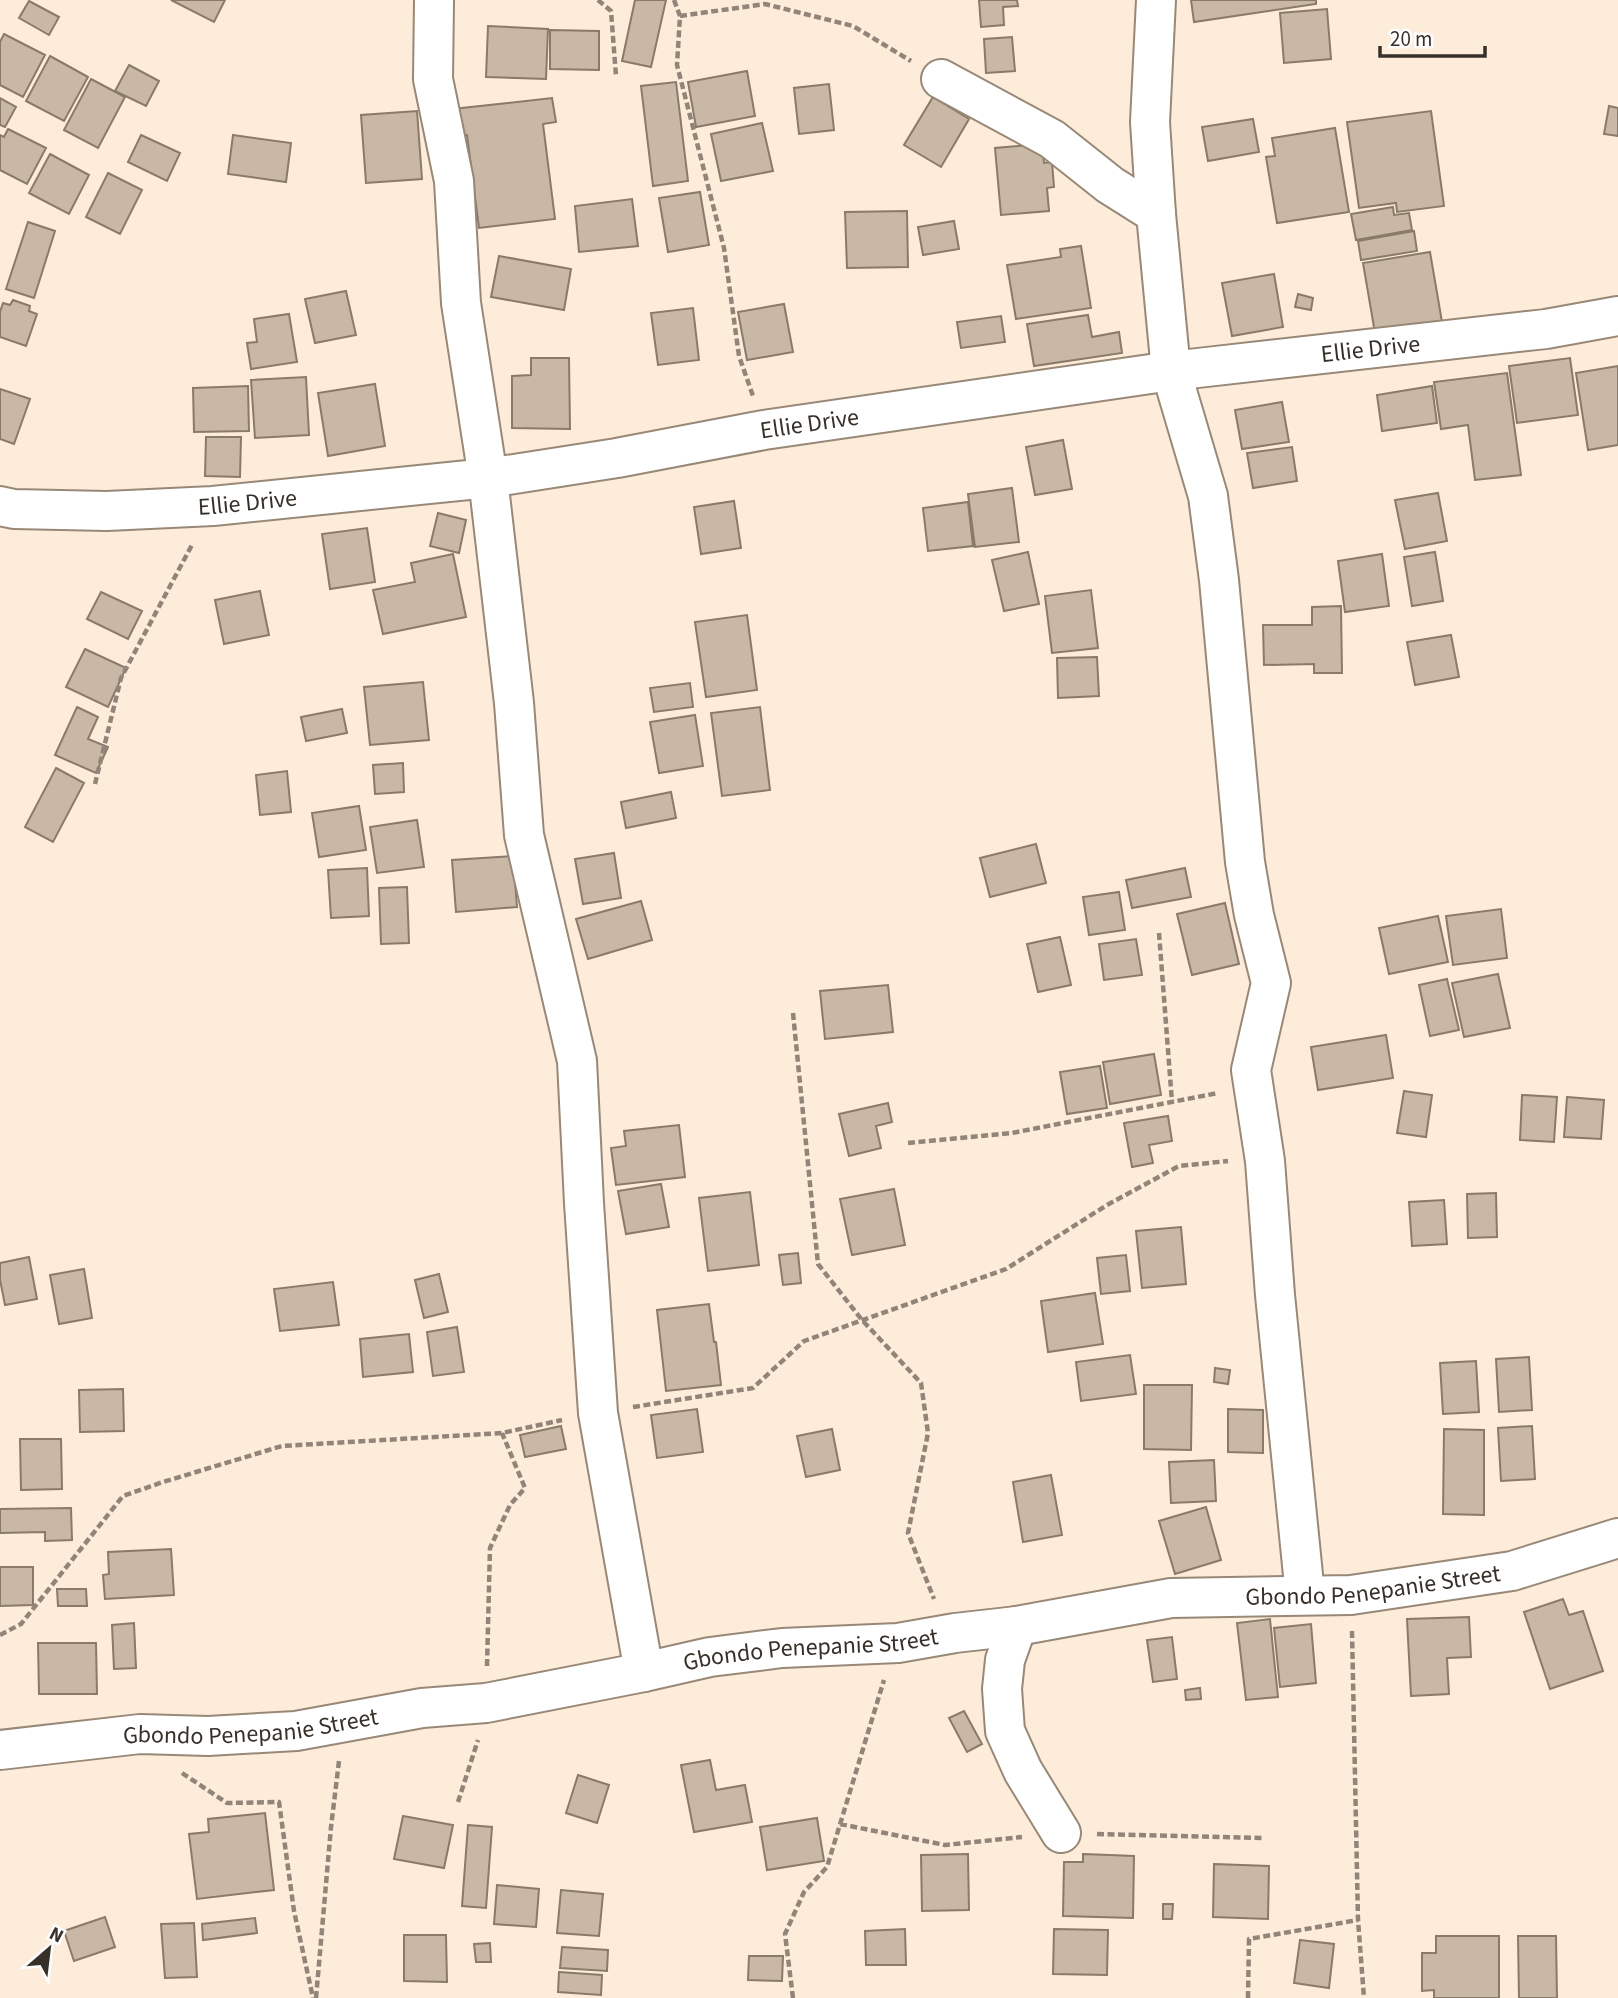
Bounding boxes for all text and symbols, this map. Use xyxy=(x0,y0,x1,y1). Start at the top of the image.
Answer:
scale bar xyxy=(1380,14,1485,58)
text: 20 m xyxy=(1390,24,1432,54)
street label: Ellie Drive xyxy=(1319,326,1422,372)
street label: Ellie Drive xyxy=(758,399,861,448)
street label: Ellie Drive xyxy=(197,481,299,525)
street label: Gbondo Penepanie Street xyxy=(1245,1556,1503,1615)
street label: Gbondo Penepanie Street xyxy=(680,1619,941,1681)
street label: Gbondo Penepanie Street xyxy=(121,1699,381,1754)
north arrow xyxy=(14,1914,84,1984)
text: N xyxy=(44,1920,68,1950)

